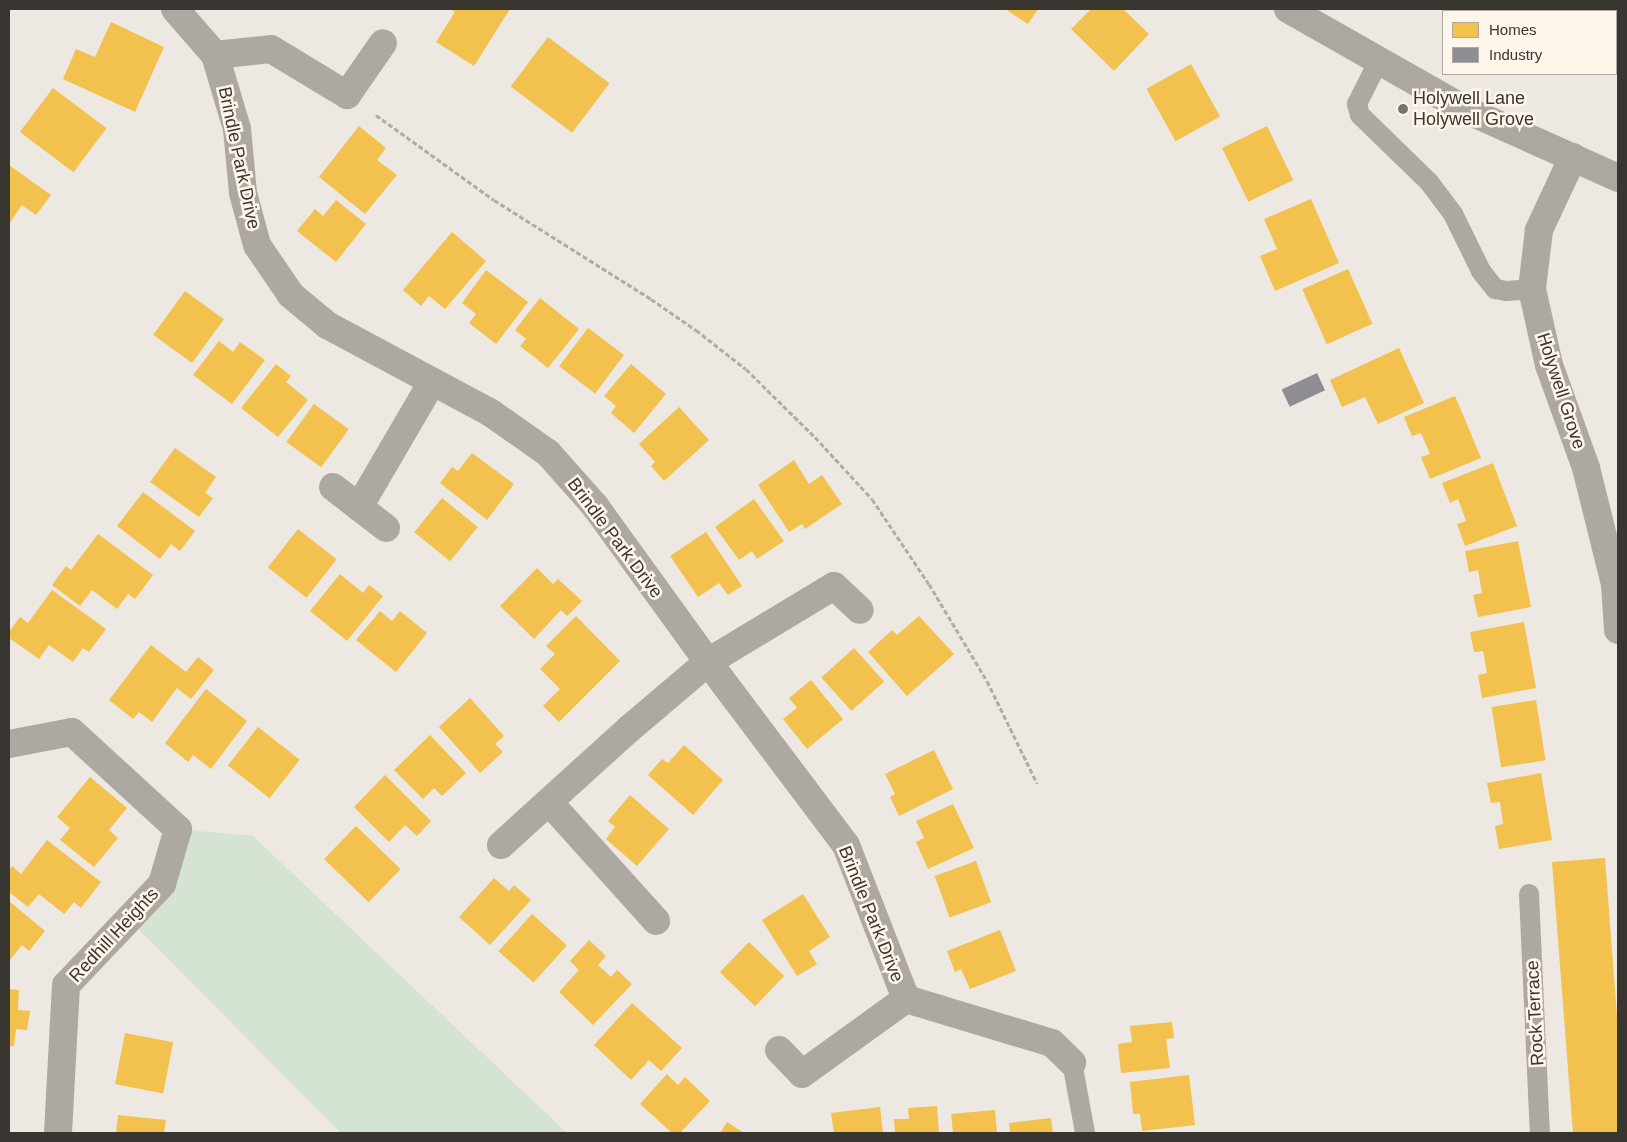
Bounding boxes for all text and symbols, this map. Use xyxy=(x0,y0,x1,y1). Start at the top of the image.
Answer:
legend xyxy=(1442,10,1617,75)
text: Homes xyxy=(1489,21,1537,38)
text: Industry xyxy=(1489,46,1542,63)
street label: Brindle Park Drive xyxy=(213,85,265,231)
place label: Holywell Lane Holywell Grove xyxy=(1413,88,1534,130)
marker: Holywell Lane Holywell Grove xyxy=(1397,103,1409,115)
street label: Holywell Grove xyxy=(1532,330,1590,452)
street label: Brindle Park Drive xyxy=(563,474,667,602)
street label: Brindle Park Drive xyxy=(834,843,908,985)
street label: Redhill Heights xyxy=(65,883,163,987)
street label: Rock Terrace xyxy=(1521,959,1549,1067)

